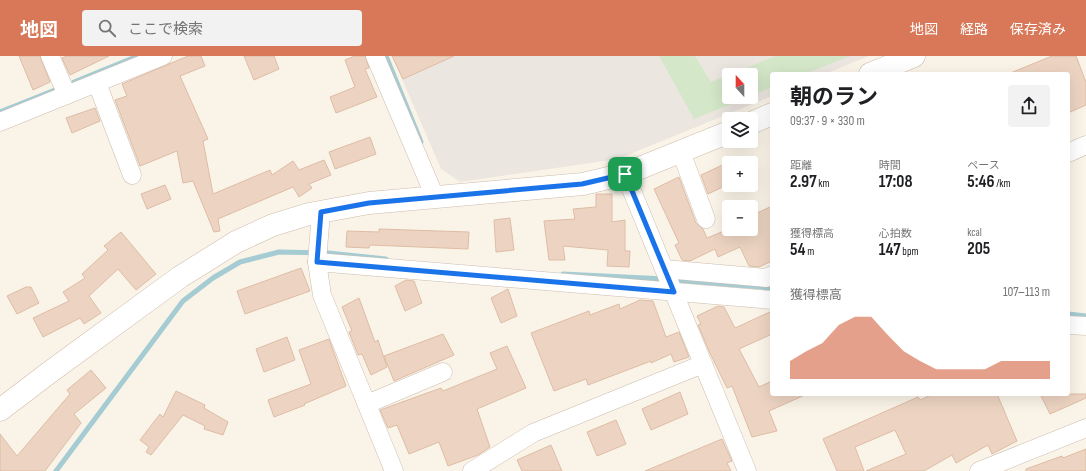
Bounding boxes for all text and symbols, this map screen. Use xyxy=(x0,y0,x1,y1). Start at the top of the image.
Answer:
search box xyxy=(82,10,362,46)
icon: search xyxy=(96,17,118,39)
text: 地図 xyxy=(20,19,58,42)
text: ここで検索 xyxy=(128,20,203,39)
text: 地図 xyxy=(910,21,938,38)
text: 経路 xyxy=(960,21,988,38)
text: 保存済み xyxy=(1010,21,1066,38)
north arrow xyxy=(722,68,758,104)
map controls xyxy=(722,68,758,236)
text: 朝のラン xyxy=(790,84,878,111)
button: share xyxy=(1008,85,1050,127)
button: layers xyxy=(722,112,758,148)
text: 09:37 · 9 × 330 m xyxy=(790,113,865,129)
button: + xyxy=(722,156,758,192)
pin xyxy=(608,157,642,191)
text: 距離 xyxy=(790,159,812,172)
text: 時間 xyxy=(879,159,901,172)
text: ペース xyxy=(967,159,1000,172)
icon: arrive xyxy=(614,163,636,185)
text: 2.97 xyxy=(790,172,817,192)
text: 17:08 xyxy=(879,172,912,192)
text: 5:46 xyxy=(967,172,995,192)
text: km xyxy=(817,177,830,190)
text: /km xyxy=(995,177,1011,190)
button: − xyxy=(722,200,758,236)
text: kcal xyxy=(967,226,982,239)
text: 獲得標高 xyxy=(790,227,834,240)
text: 心拍数 xyxy=(879,227,912,240)
text: 205 xyxy=(967,239,990,259)
text: 54 xyxy=(790,240,805,260)
text: 147 xyxy=(879,240,901,260)
text: m xyxy=(805,245,814,258)
text: bpm xyxy=(901,245,919,258)
text: 107–113 m xyxy=(1003,284,1050,300)
text: 獲得標高 xyxy=(790,287,842,303)

